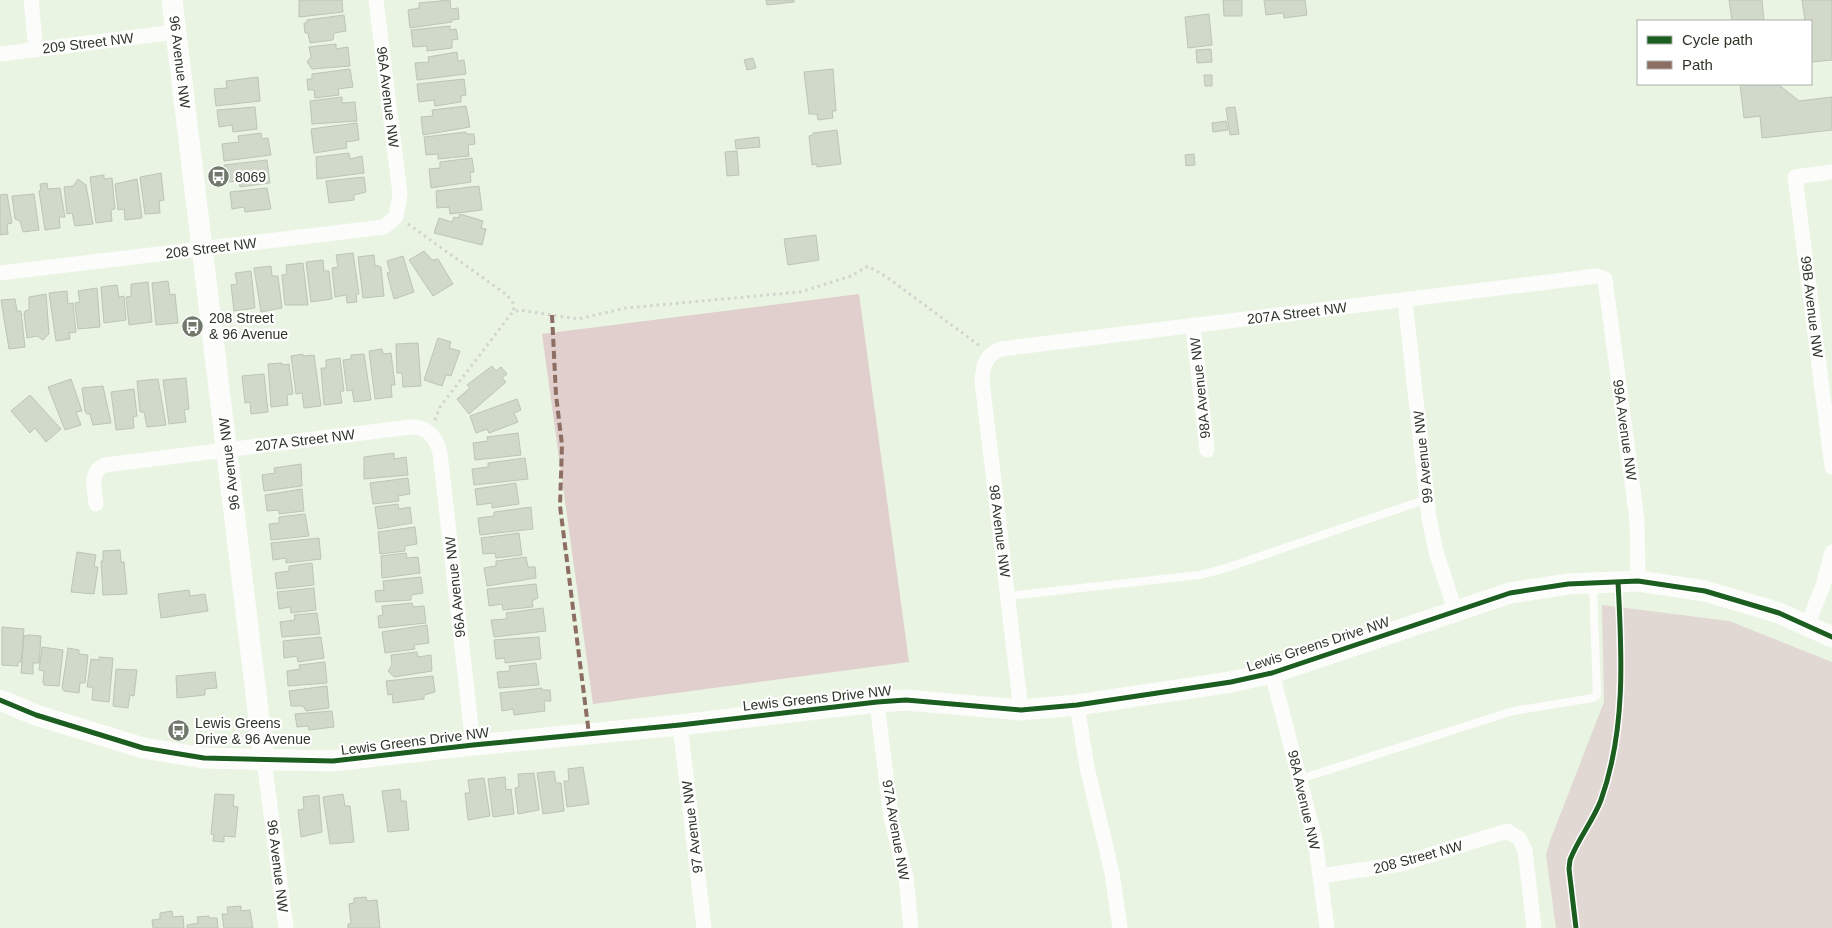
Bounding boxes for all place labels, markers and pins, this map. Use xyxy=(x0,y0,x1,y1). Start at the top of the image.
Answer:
bus stop icon: 8069 xyxy=(207,165,231,189)
place label: 8069 xyxy=(235,169,266,185)
place label: 208 Street & 96 Avenue xyxy=(209,310,288,342)
bus stop icon: 208 Street & 96 Avenue xyxy=(181,314,205,338)
place label: Lewis Greens Drive & 96 Avenue xyxy=(195,715,311,747)
bus stop icon: Lewis Greens Drive & 96 Avenue xyxy=(167,719,191,743)

